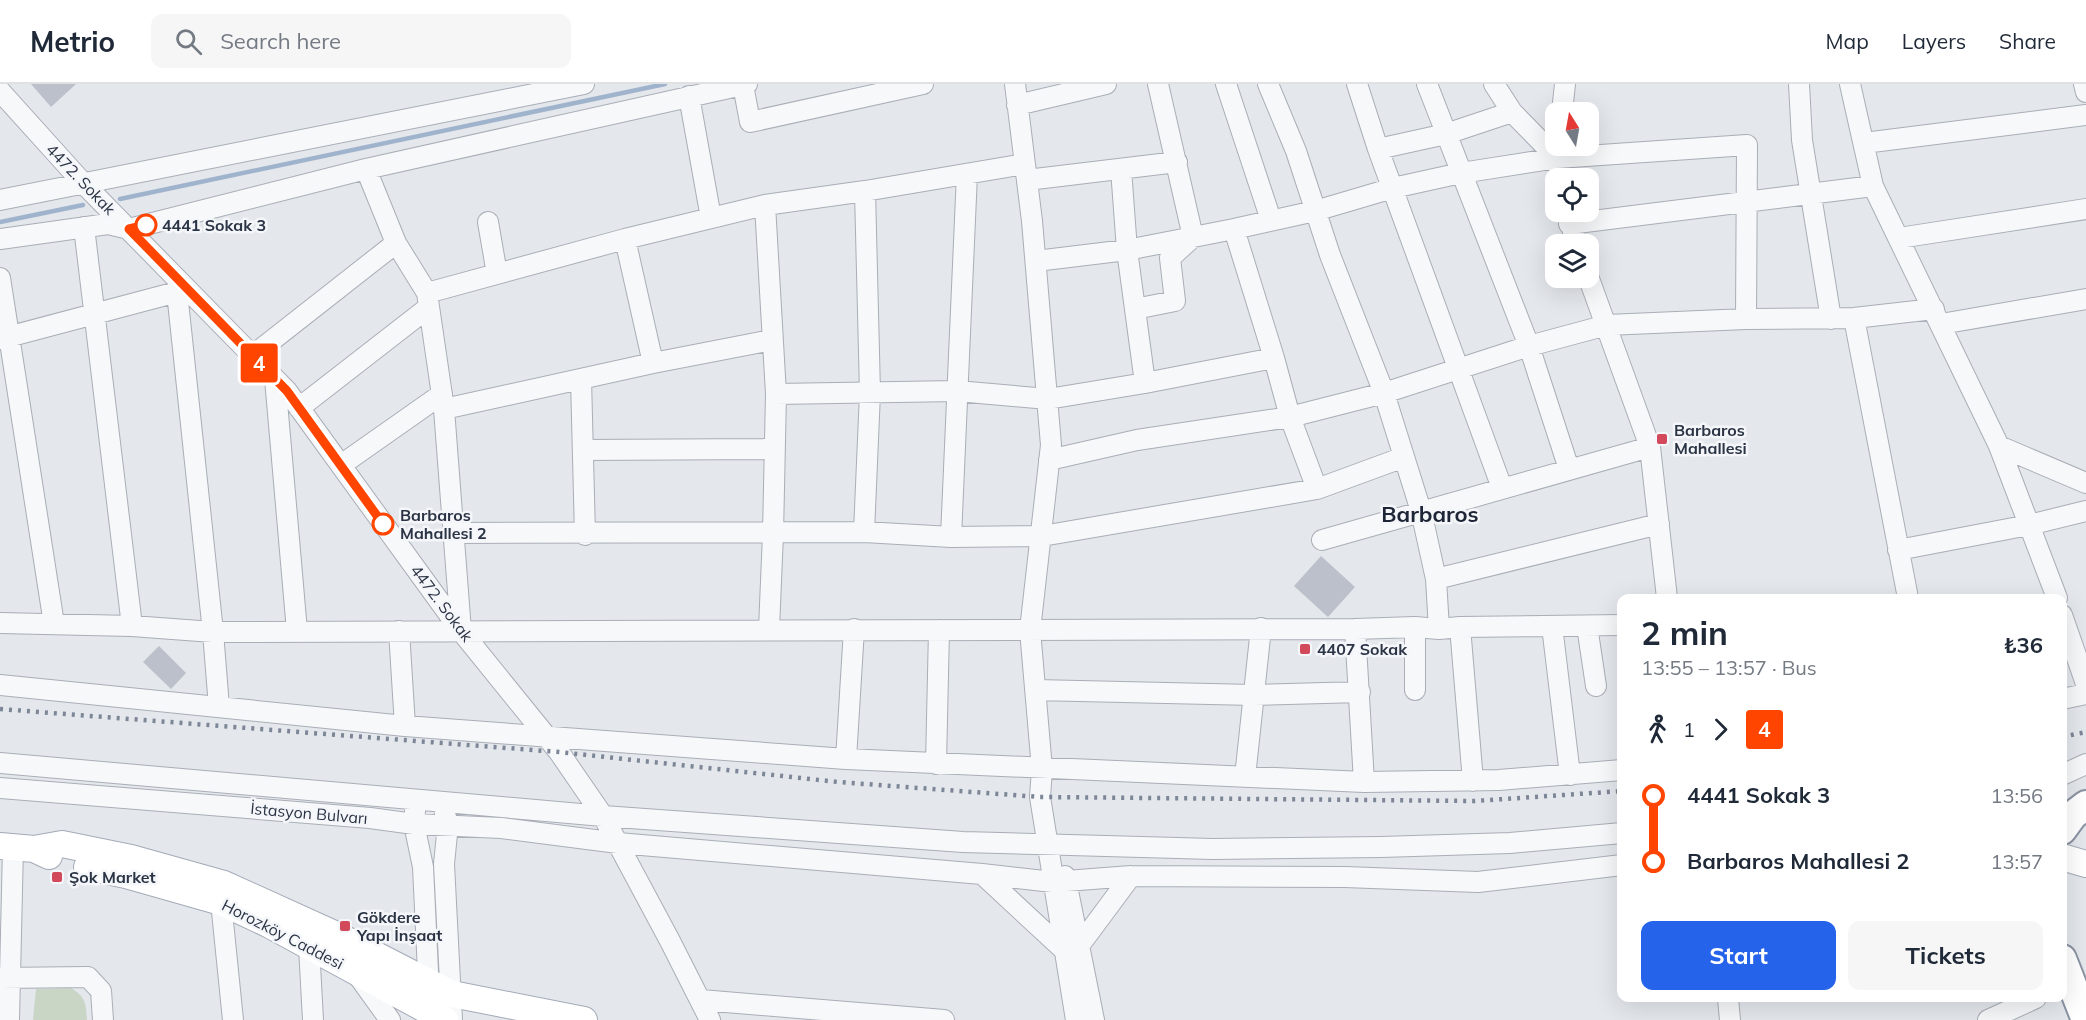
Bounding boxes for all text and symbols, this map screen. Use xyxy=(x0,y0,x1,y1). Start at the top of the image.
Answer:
search box xyxy=(151,14,571,68)
text: Metrio xyxy=(30,24,115,59)
icon: search xyxy=(172,25,205,58)
text: Search here xyxy=(220,27,341,55)
text: Map xyxy=(1826,28,1869,54)
text: Layers xyxy=(1902,28,1966,54)
text: Share xyxy=(1999,28,2056,54)
north arrow xyxy=(1545,102,1599,156)
map controls xyxy=(1545,102,1599,288)
street label: 4472. Sokak xyxy=(42,139,120,219)
button: locate xyxy=(1545,168,1599,222)
marker: 4441 Sokak 3 xyxy=(135,214,157,236)
place label: 4441 Sokak 3 xyxy=(162,215,266,235)
button: layers xyxy=(1545,234,1599,288)
line badge: 4 xyxy=(240,344,278,382)
text: 4 xyxy=(253,350,265,376)
place label: Barbaros Mahallesi xyxy=(1674,420,1747,458)
marker: Barbaros Mahallesi xyxy=(1655,432,1669,446)
district label: Barbaros xyxy=(1381,500,1479,528)
place label: Barbaros Mahallesi 2 xyxy=(400,505,487,543)
marker: Barbaros Mahallesi 2 xyxy=(372,513,394,535)
street label: 4472. Sokak xyxy=(407,561,478,646)
text: 2 min xyxy=(1641,612,1728,653)
text: ₺36 xyxy=(2003,631,2043,659)
place label: 4407 Sokak xyxy=(1317,639,1408,659)
marker: 4407 Sokak xyxy=(1298,642,1312,656)
text: 13:55 – 13:57 · Bus xyxy=(1641,655,1817,680)
icon: walk xyxy=(1641,713,1674,746)
icon: forward xyxy=(1704,713,1737,746)
text: 4 xyxy=(1758,716,1771,742)
text: 1 xyxy=(1683,717,1695,742)
text: 4441 Sokak 3 xyxy=(1687,781,1830,809)
text: 13:56 xyxy=(1990,783,2043,808)
street label: İstasyon Bulvarı xyxy=(250,798,368,828)
text: Barbaros Mahallesi 2 xyxy=(1687,847,1910,875)
text: 13:57 xyxy=(1990,849,2043,874)
place label: Şok Market xyxy=(69,867,156,887)
marker: Şok Market xyxy=(50,870,64,884)
street label: Horozköy Caddesi xyxy=(219,895,347,973)
place label: Gökdere Yapı İnşaat xyxy=(356,907,442,945)
marker: Gökdere Yapı İnşaat xyxy=(338,919,352,933)
button: Start xyxy=(1641,921,1836,990)
button: Tickets xyxy=(1848,921,2043,990)

